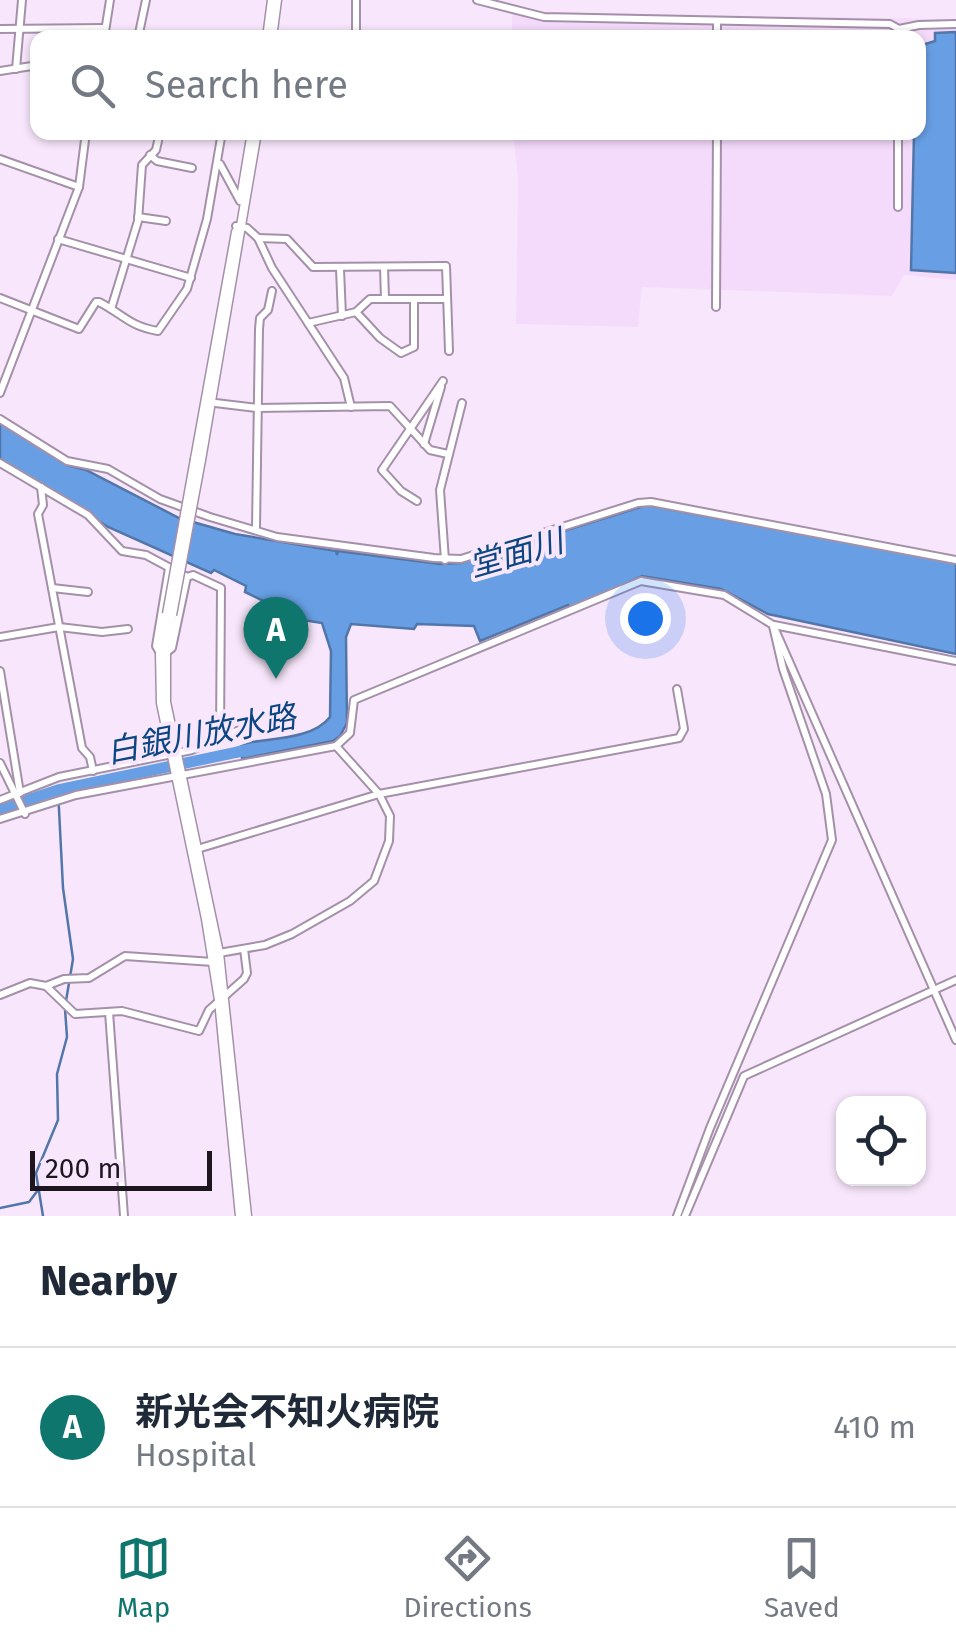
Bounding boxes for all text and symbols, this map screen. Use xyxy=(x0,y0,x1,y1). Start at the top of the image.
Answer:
search box xyxy=(30,30,926,140)
icon: search xyxy=(65,58,120,113)
text: Search here xyxy=(145,62,348,108)
water label: 堂面川 xyxy=(465,521,570,584)
your location xyxy=(620,593,671,644)
pin: A xyxy=(244,596,308,679)
water label: 白銀川放水路 xyxy=(103,696,302,771)
map controls xyxy=(836,1096,926,1186)
button: locate xyxy=(836,1096,926,1186)
scale bar xyxy=(30,1146,212,1190)
text: 200 m xyxy=(45,1152,122,1185)
text: Nearby xyxy=(40,1256,177,1306)
text: 新光会不知火病院 xyxy=(135,1389,439,1435)
text: A xyxy=(63,1408,82,1446)
text: 410 m xyxy=(833,1408,916,1446)
text: Hospital xyxy=(135,1436,256,1474)
tab: Map xyxy=(116,1531,171,1624)
tab: Directions xyxy=(403,1531,532,1624)
tab: Saved xyxy=(764,1531,840,1624)

